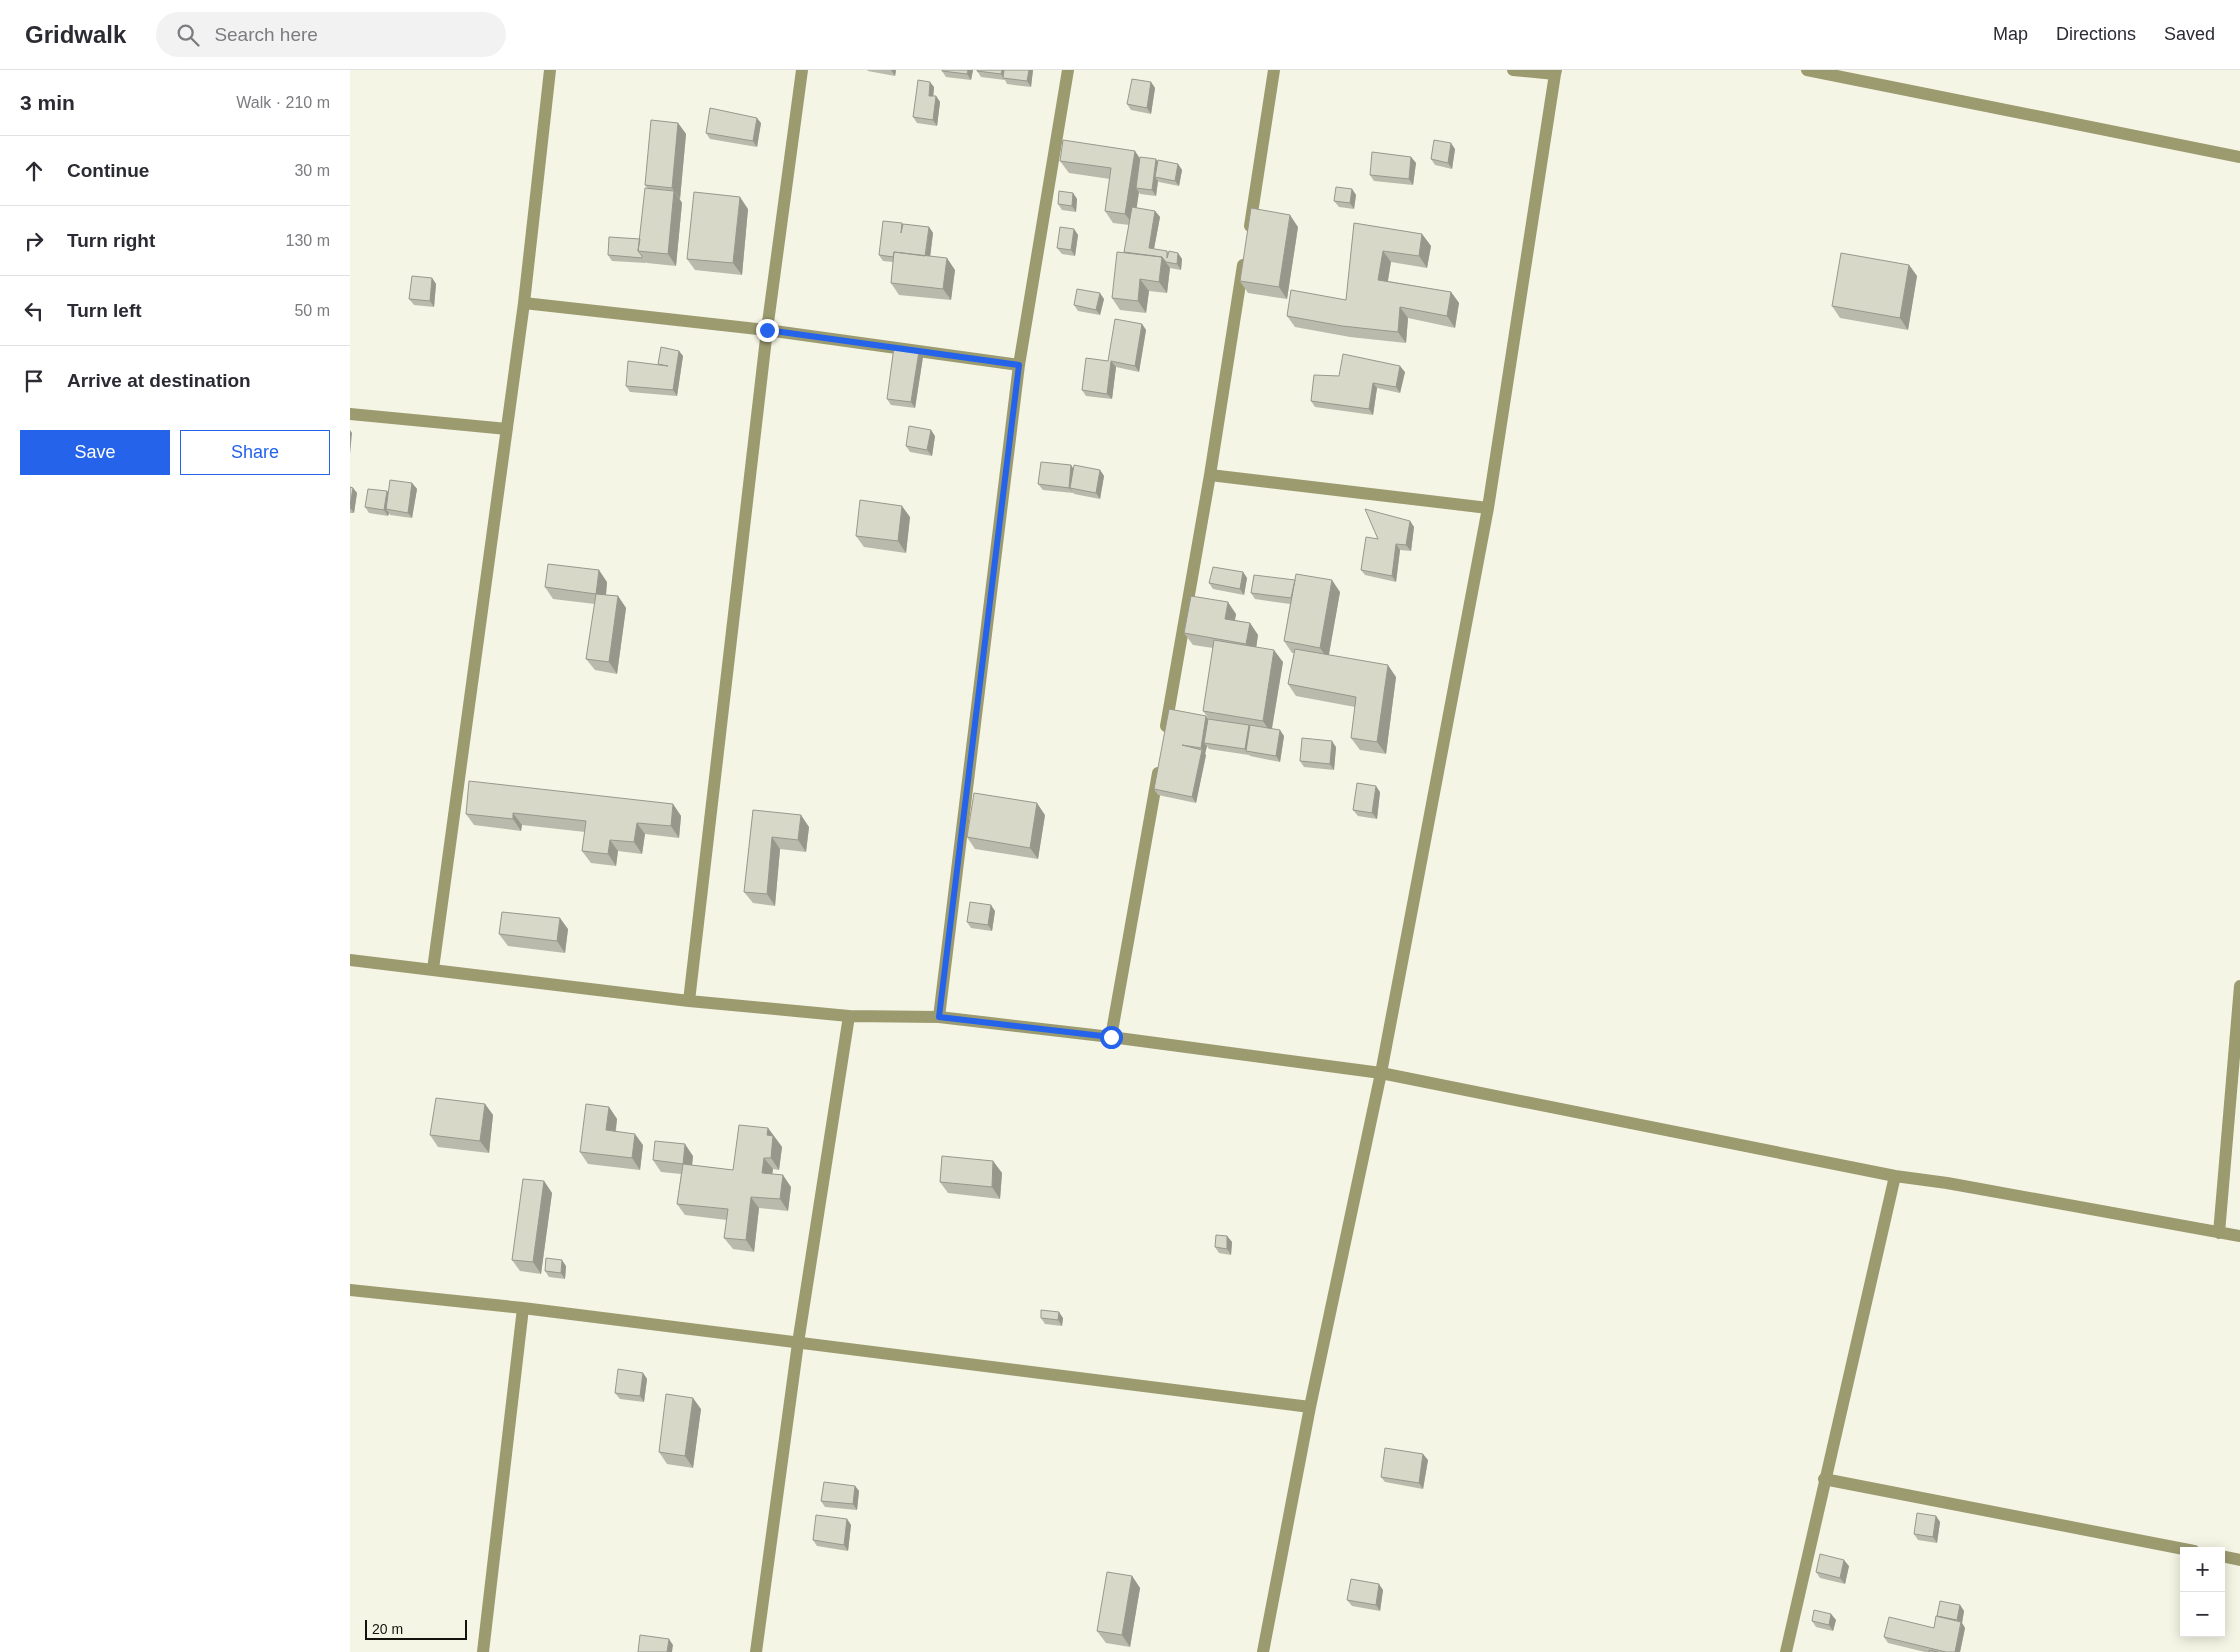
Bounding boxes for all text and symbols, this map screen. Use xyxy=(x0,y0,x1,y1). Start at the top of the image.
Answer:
search box xyxy=(156,12,506,57)
text: Gridwalk xyxy=(25,21,126,48)
icon: search xyxy=(174,21,202,49)
text: Search here xyxy=(214,24,318,45)
text: Map xyxy=(1993,24,2028,44)
text: Directions xyxy=(2056,24,2136,44)
text: Saved xyxy=(2164,24,2215,44)
text: 3 min xyxy=(20,91,75,114)
text: Walk · 210 m xyxy=(236,94,330,111)
icon: ahead xyxy=(20,157,48,185)
text: Continue xyxy=(67,160,149,181)
text: 30 m xyxy=(294,162,330,179)
icon: right xyxy=(20,227,48,255)
text: Turn right xyxy=(67,230,155,251)
text: 130 m xyxy=(286,232,330,249)
icon: left xyxy=(20,297,48,325)
text: Turn left xyxy=(67,300,142,321)
text: 50 m xyxy=(294,302,330,319)
route end xyxy=(756,319,779,342)
icon: arrive xyxy=(20,367,48,395)
text: Arrive at destination xyxy=(67,370,251,391)
button: Save xyxy=(20,430,170,475)
button: Share xyxy=(180,430,330,475)
route start xyxy=(1100,1026,1123,1049)
map controls xyxy=(2180,1547,2225,1637)
button: + xyxy=(2180,1547,2225,1592)
button: − xyxy=(2180,1592,2225,1637)
scale bar xyxy=(365,1617,468,1640)
text: 20 m xyxy=(372,1621,403,1637)

